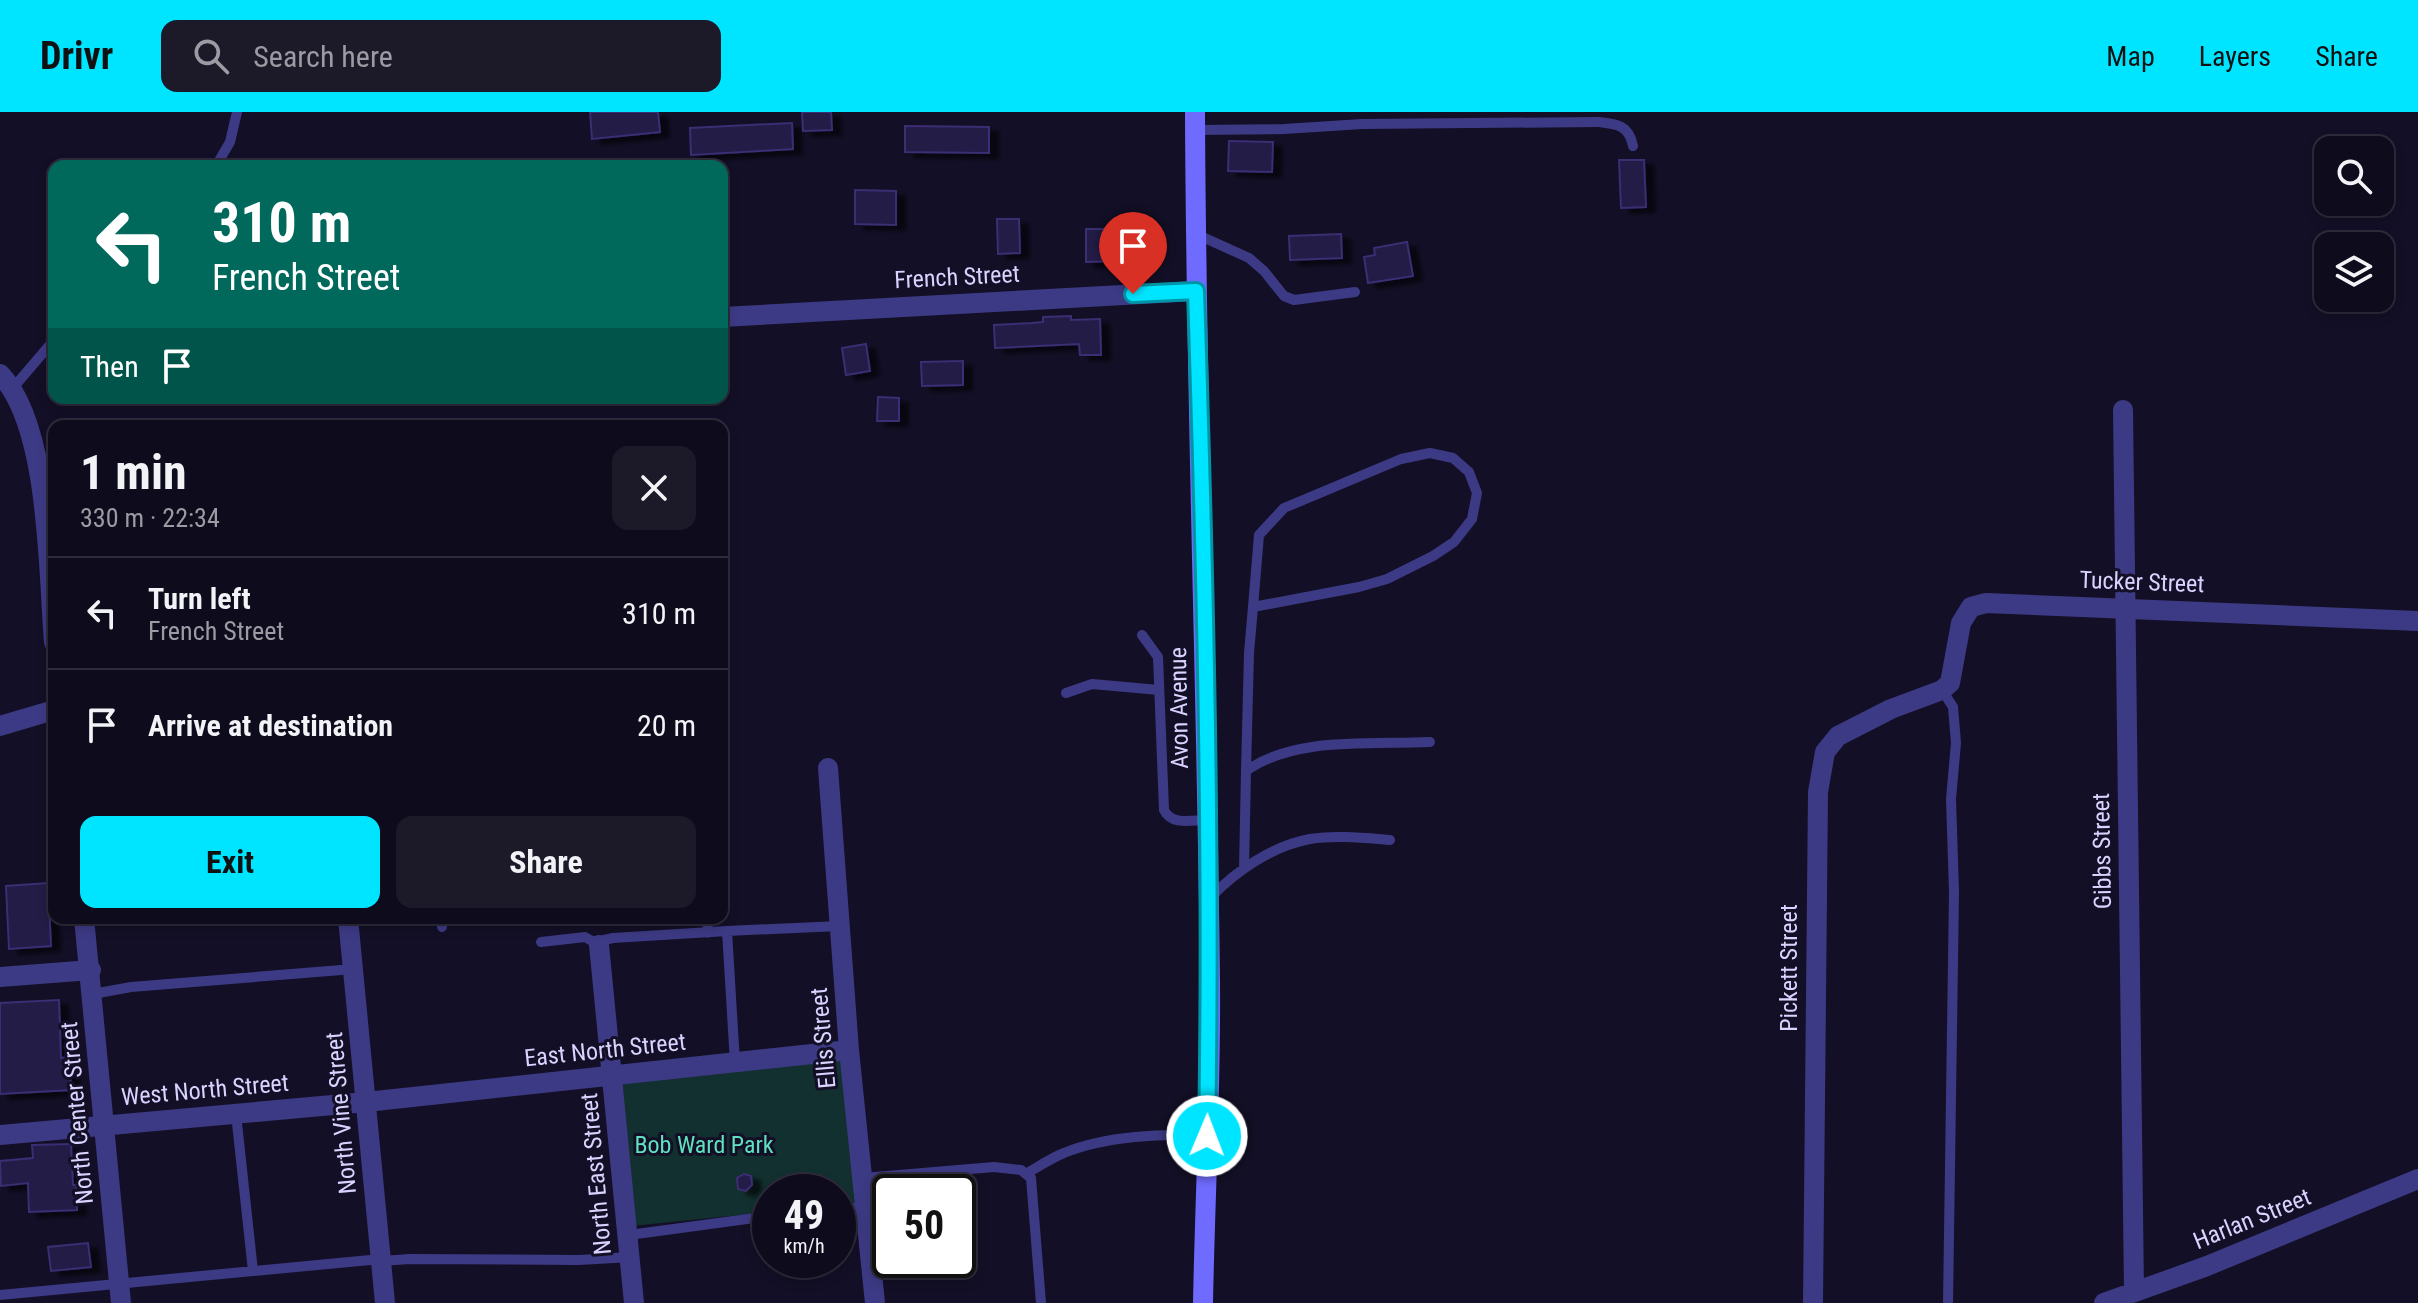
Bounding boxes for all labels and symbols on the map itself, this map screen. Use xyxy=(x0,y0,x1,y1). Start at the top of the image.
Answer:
pin xyxy=(1099,212,1167,294)
street label: French Street xyxy=(894,260,1020,294)
street label: Tucker Street xyxy=(2079,566,2205,598)
street label: Avon Avenue xyxy=(1164,647,1194,769)
street label: Gibbs Street xyxy=(2087,793,2117,909)
street label: Pickett Street xyxy=(1775,904,1803,1032)
street label: Ellis Street xyxy=(805,986,841,1090)
street label: North Center Street xyxy=(55,1021,99,1205)
street label: East North Street xyxy=(523,1028,687,1072)
street label: North Vine Street xyxy=(320,1031,362,1195)
street label: West North Street xyxy=(120,1069,290,1111)
street label: North East Street xyxy=(575,1092,617,1256)
position arrow xyxy=(1165,1094,1249,1178)
park label: Bob Ward Park xyxy=(634,1131,774,1159)
speed limit sign: 50 xyxy=(872,1174,976,1278)
street label: Harlan Street xyxy=(2189,1183,2315,1255)

